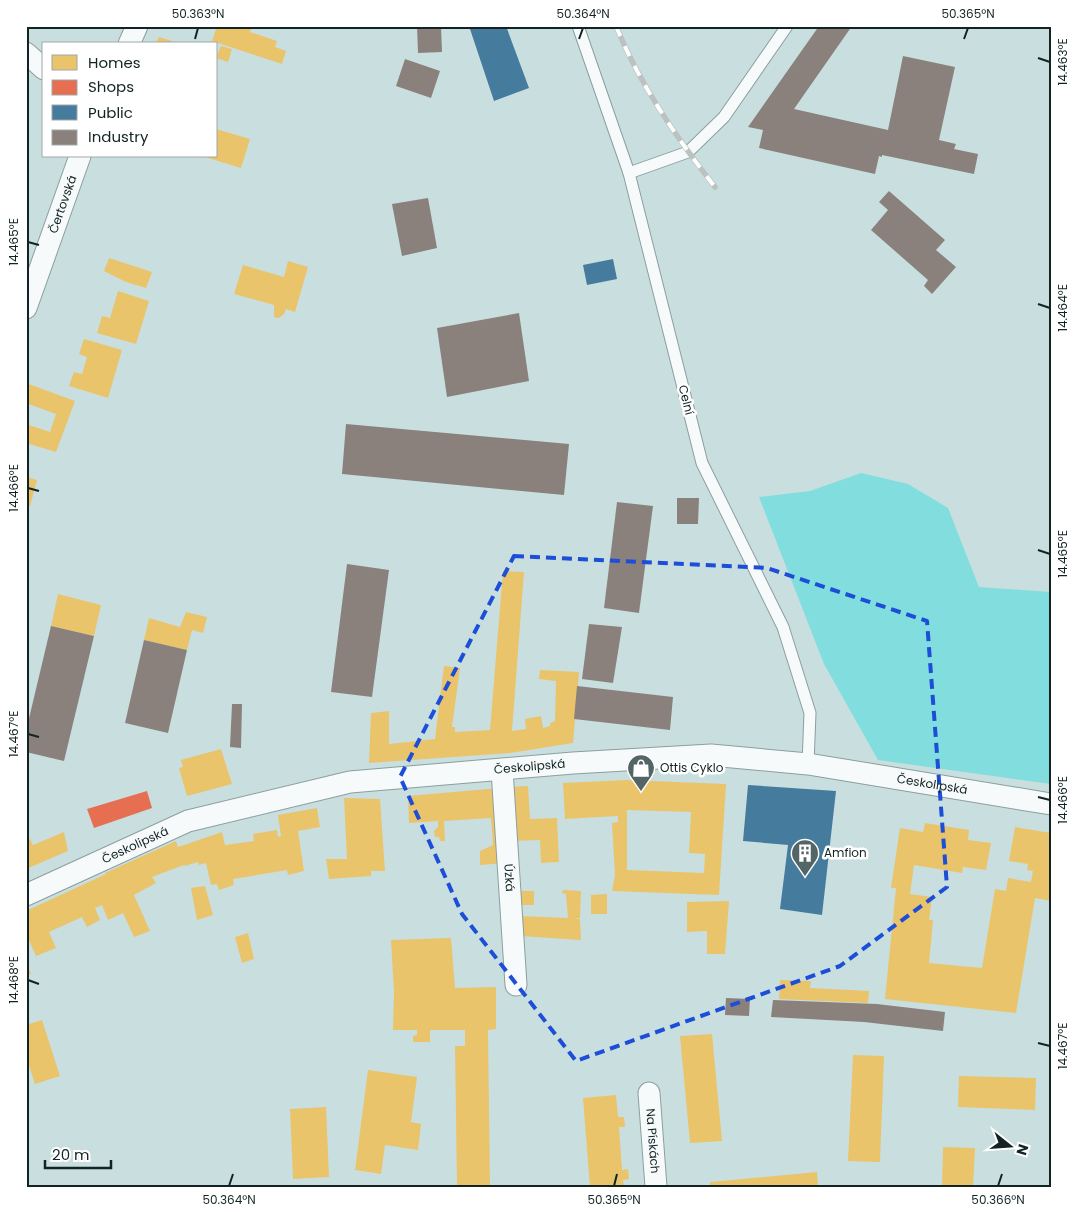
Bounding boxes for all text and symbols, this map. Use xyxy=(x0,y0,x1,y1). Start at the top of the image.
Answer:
text: 50.363°N xyxy=(172,5,224,22)
text: 50.364°N xyxy=(556,5,610,22)
text: 50.365°N xyxy=(941,5,995,22)
text: 14.463°E xyxy=(1054,38,1071,86)
legend xyxy=(42,42,218,158)
text: Homes xyxy=(88,52,141,73)
text: Shops xyxy=(88,76,134,97)
text: Public xyxy=(88,102,133,123)
text: Industry xyxy=(88,126,149,147)
street label: Čertovská xyxy=(44,173,81,236)
text: 14.465°E xyxy=(5,218,22,266)
text: 14.464°E xyxy=(1054,284,1071,332)
street label: Celní xyxy=(675,383,698,417)
text: 14.466°E xyxy=(5,464,22,512)
text: 14.465°E xyxy=(1054,530,1071,578)
text: 14.467°E xyxy=(5,711,22,757)
shop icon: Ottis Cyklo xyxy=(626,753,656,792)
street label: Českolipská xyxy=(493,755,566,778)
place label: Ottis Cyklo xyxy=(660,759,724,776)
street label: Českolipská xyxy=(896,770,969,798)
text: 14.466°E xyxy=(1054,776,1071,824)
street label: Českolipská xyxy=(99,822,171,867)
building icon: Amfion xyxy=(790,838,820,877)
place label: Amfion xyxy=(824,844,867,861)
street label: Úzká xyxy=(500,863,519,892)
text: 14.468°E xyxy=(5,956,22,1004)
text: 14.467°E xyxy=(1054,1023,1071,1069)
street label: Na Pískách xyxy=(642,1108,664,1174)
north arrow xyxy=(984,1120,1034,1170)
scale bar xyxy=(45,1138,111,1170)
text: N xyxy=(1011,1142,1034,1158)
text: 20 m xyxy=(52,1144,90,1165)
text: 50.364°N xyxy=(202,1191,256,1208)
text: 50.365°N xyxy=(587,1191,641,1208)
text: 50.366°N xyxy=(971,1191,1025,1208)

